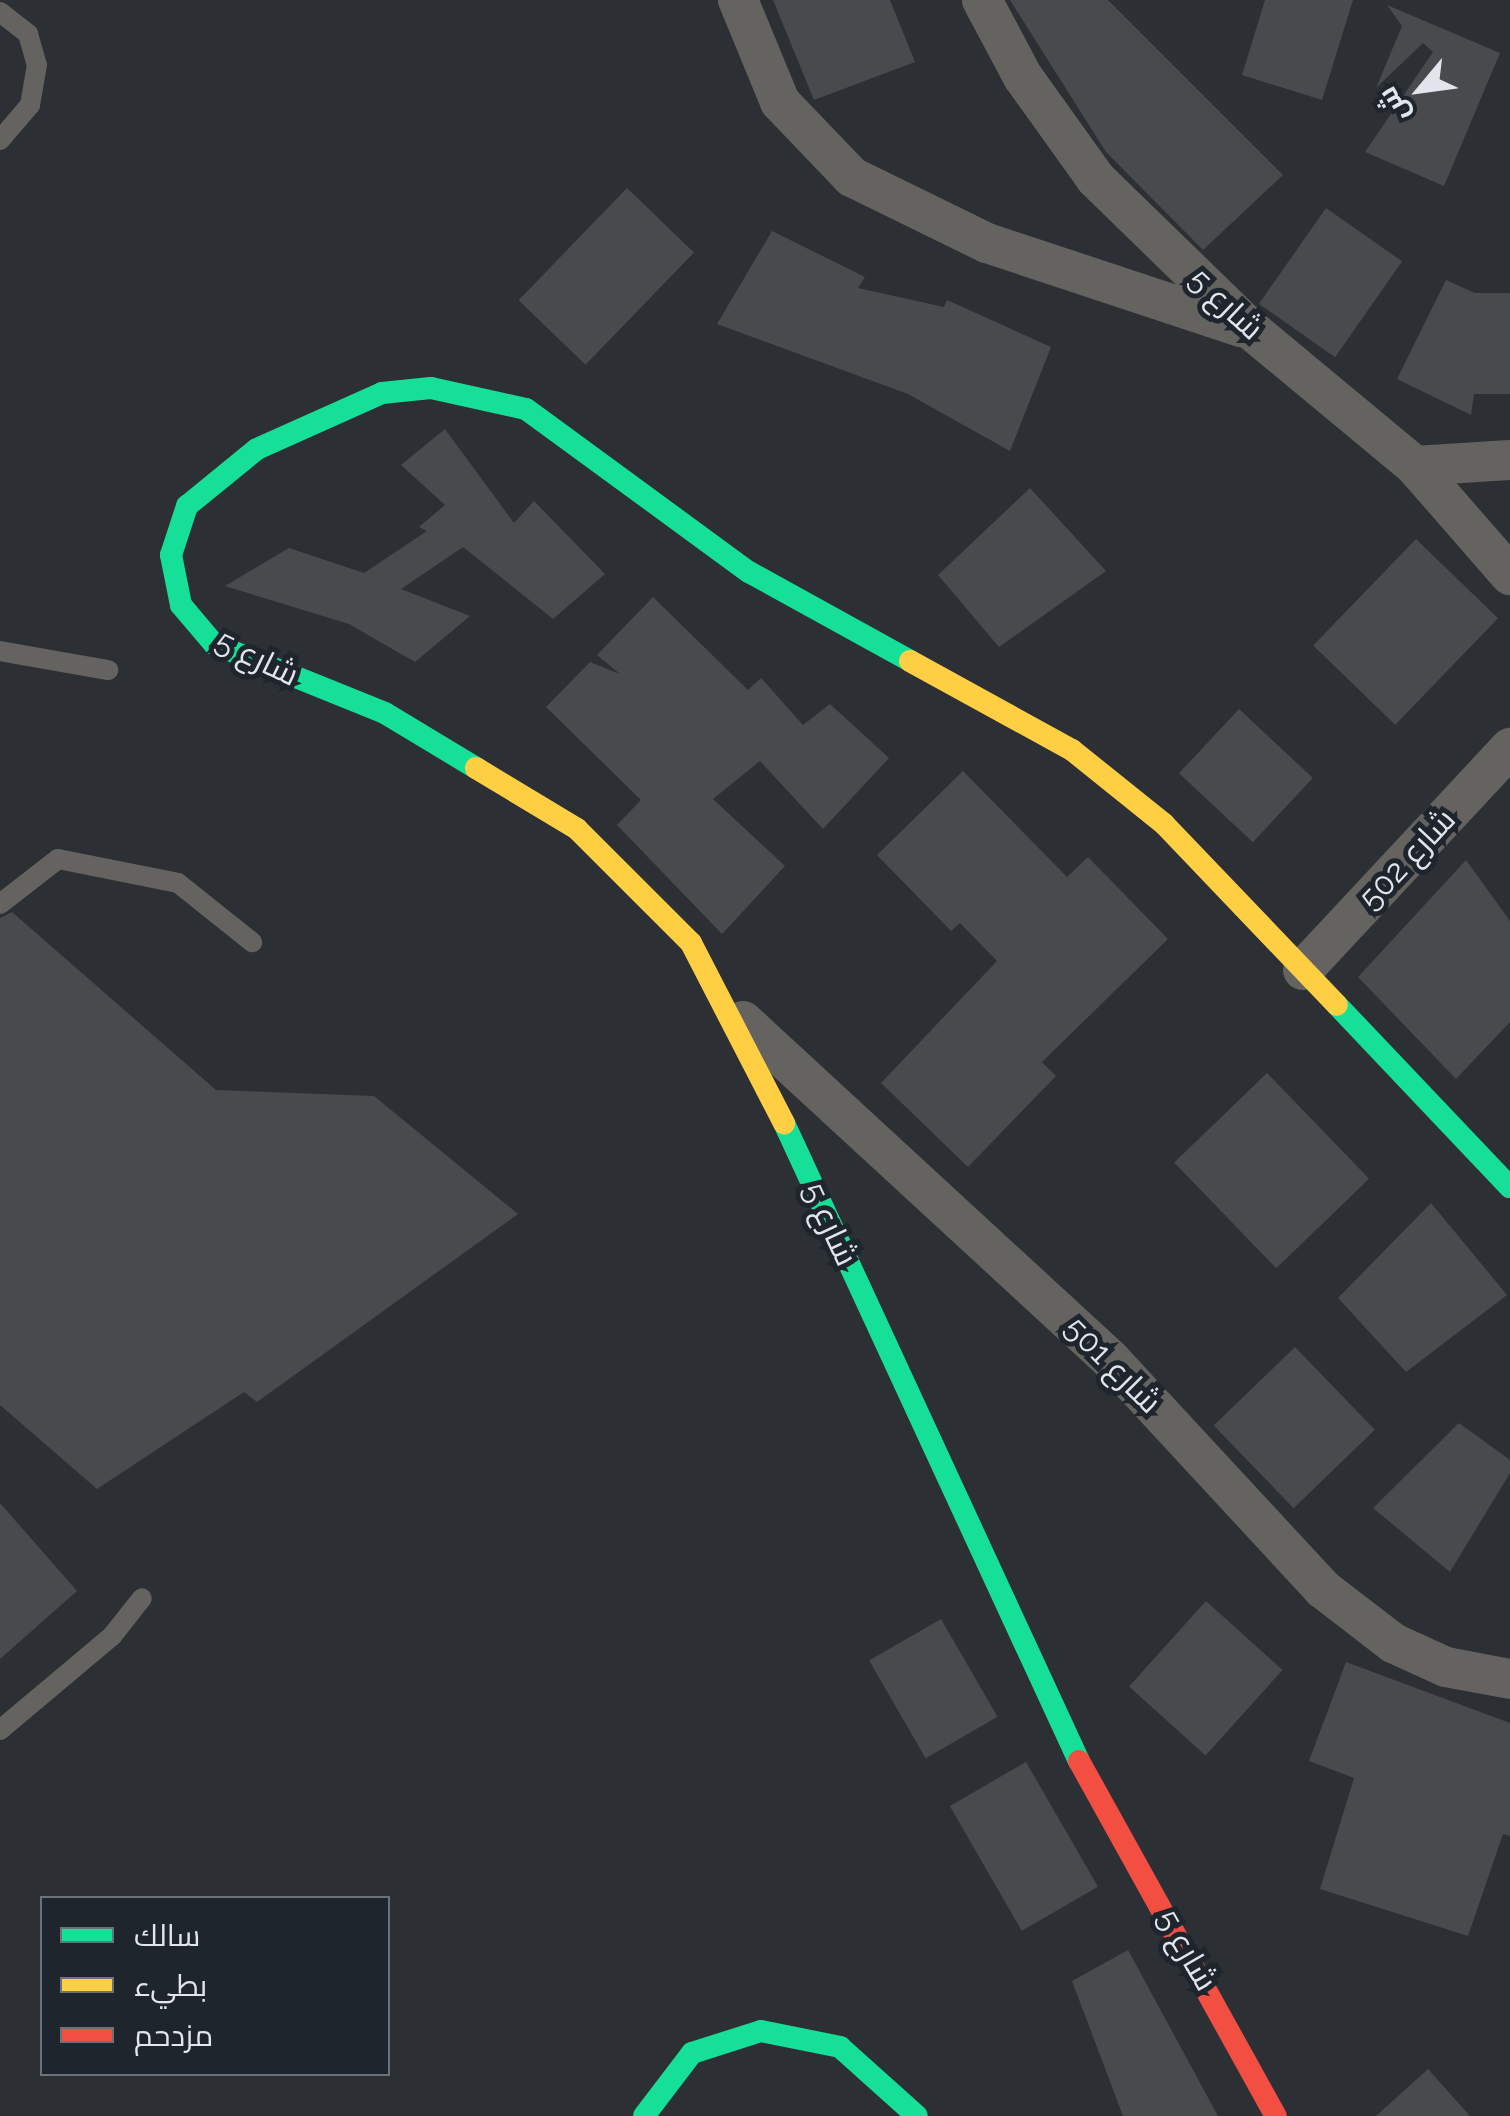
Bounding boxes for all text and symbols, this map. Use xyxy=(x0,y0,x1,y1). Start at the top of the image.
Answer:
north arrow xyxy=(1370,40,1470,140)
text: ش xyxy=(1370,81,1416,129)
street label: شارع 5 xyxy=(1181,260,1271,348)
street label: شارع 5 xyxy=(209,622,305,694)
street label: شارع 502 xyxy=(1351,801,1463,917)
street label: شارع 5 xyxy=(794,1176,866,1272)
street label: شارع 501 xyxy=(1057,1309,1169,1421)
legend xyxy=(40,1896,390,2076)
street label: شارع 5 xyxy=(1148,1902,1226,1998)
text: سالك xyxy=(134,1918,200,1953)
text: بطيء xyxy=(134,1968,207,2003)
text: مزدحم xyxy=(134,2018,213,2053)

